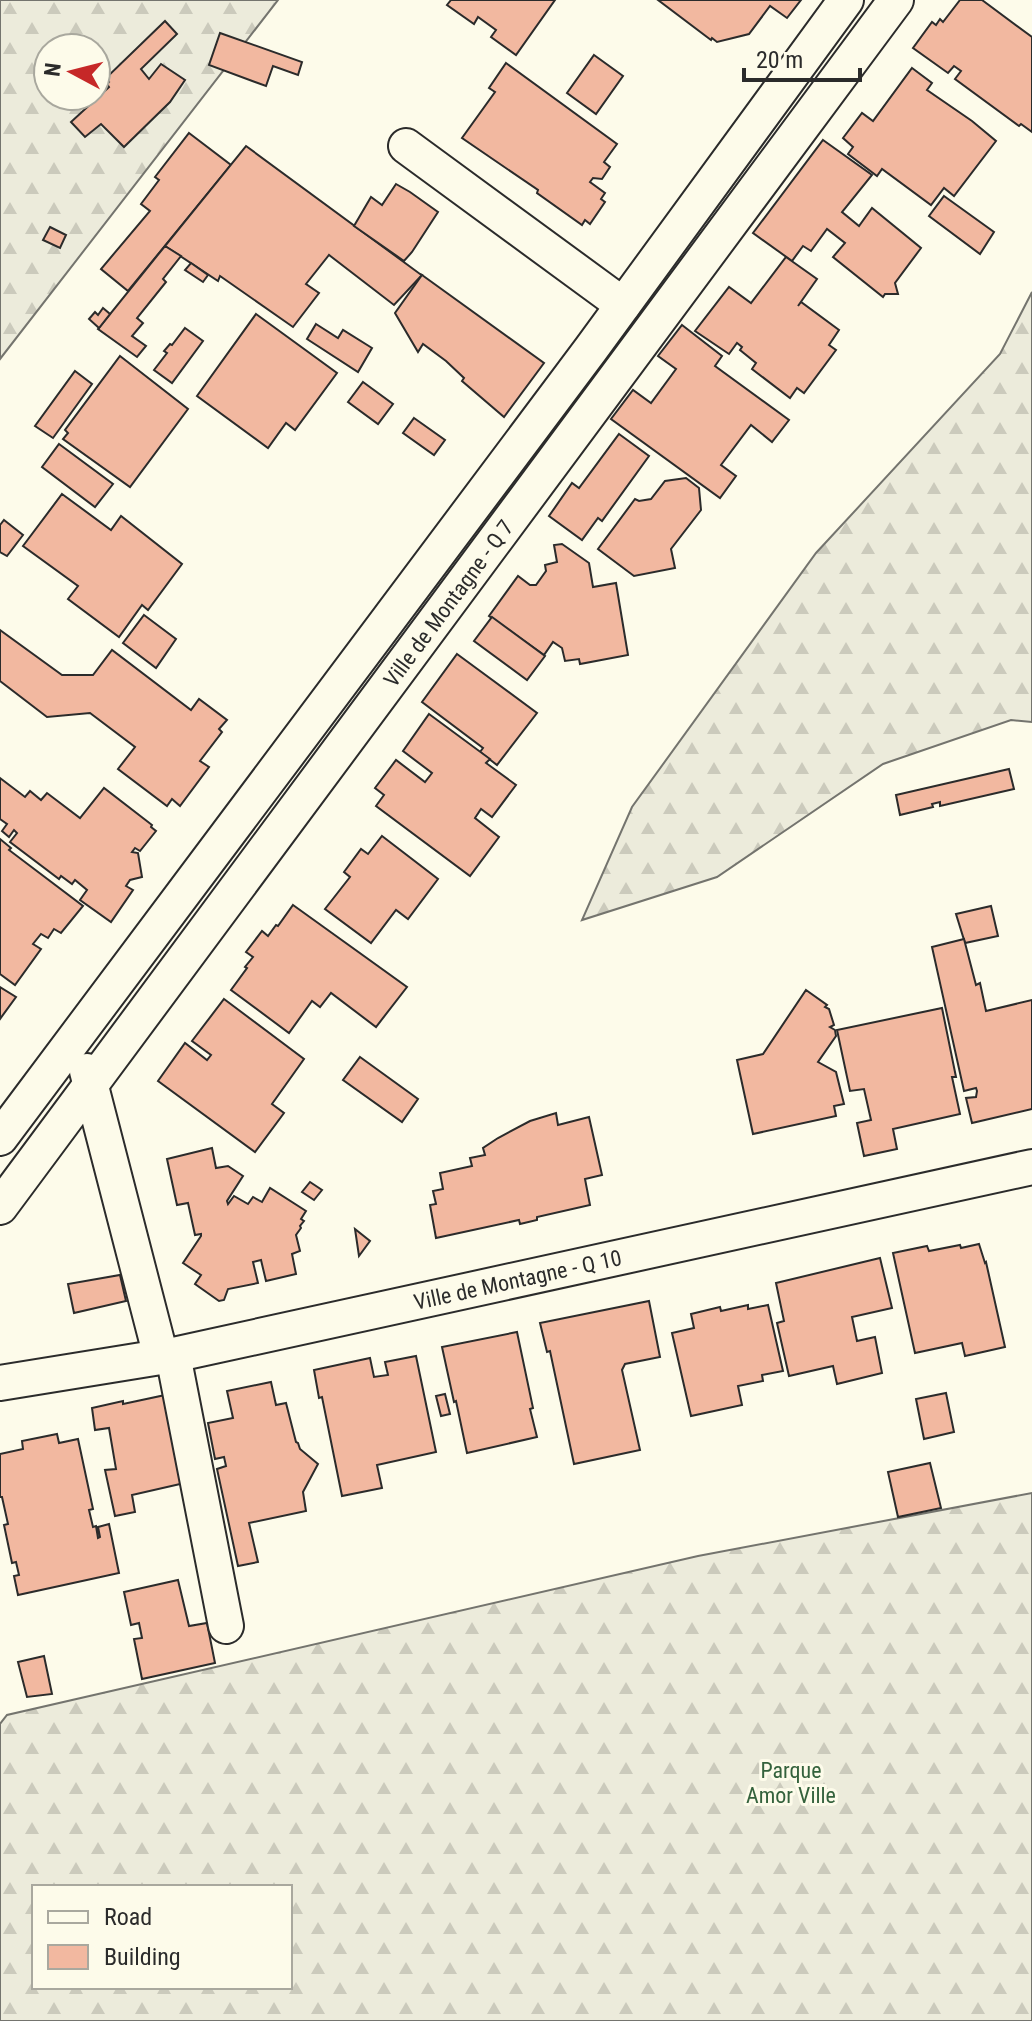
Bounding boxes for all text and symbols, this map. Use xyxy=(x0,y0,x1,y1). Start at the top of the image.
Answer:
north arrow xyxy=(32,32,112,112)
scale bar xyxy=(744,32,860,82)
text: 20 m xyxy=(756,46,803,74)
text: N xyxy=(39,61,66,78)
street label: Ville de Montagne - Q 7 xyxy=(378,515,518,691)
street label: Ville de Montagne - Q 10 xyxy=(411,1245,624,1314)
park label: Parque Amor Ville xyxy=(746,1758,836,1808)
legend xyxy=(32,1885,292,1989)
text: Road xyxy=(104,1903,152,1931)
text: Building xyxy=(104,1943,181,1971)

